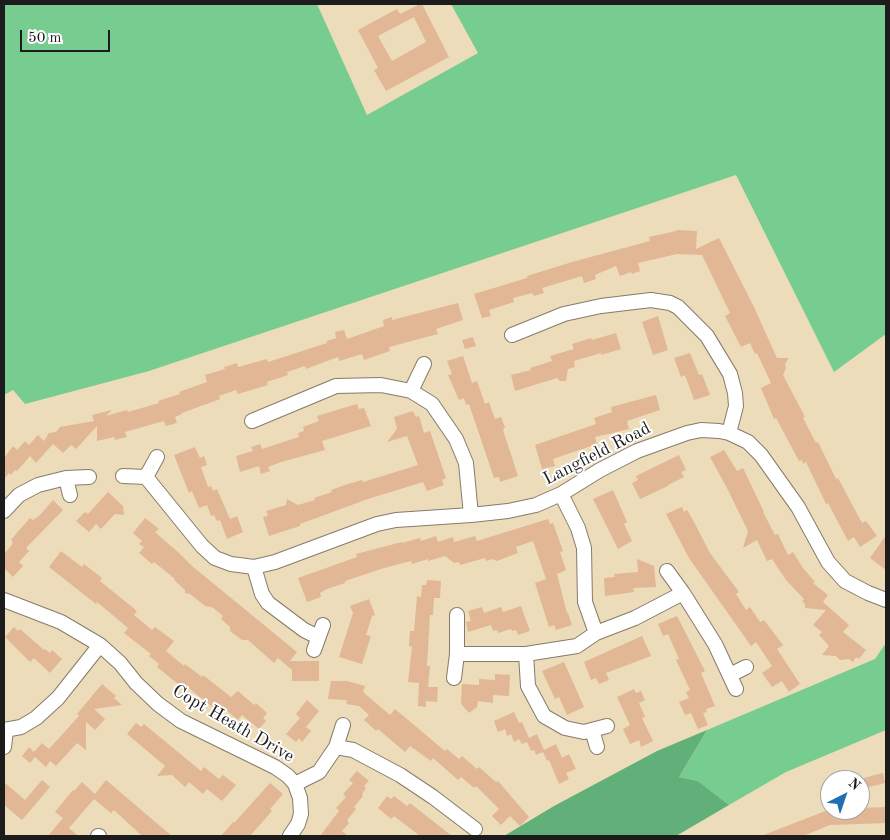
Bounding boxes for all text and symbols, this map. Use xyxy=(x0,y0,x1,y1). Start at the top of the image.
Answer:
scale bar xyxy=(22,20,112,52)
text: 50 m xyxy=(28,31,62,46)
street label: Langfield Road xyxy=(540,418,654,490)
street label: Copt Heath Drive xyxy=(168,680,298,768)
north arrow xyxy=(820,770,870,820)
text: N xyxy=(846,776,863,793)

